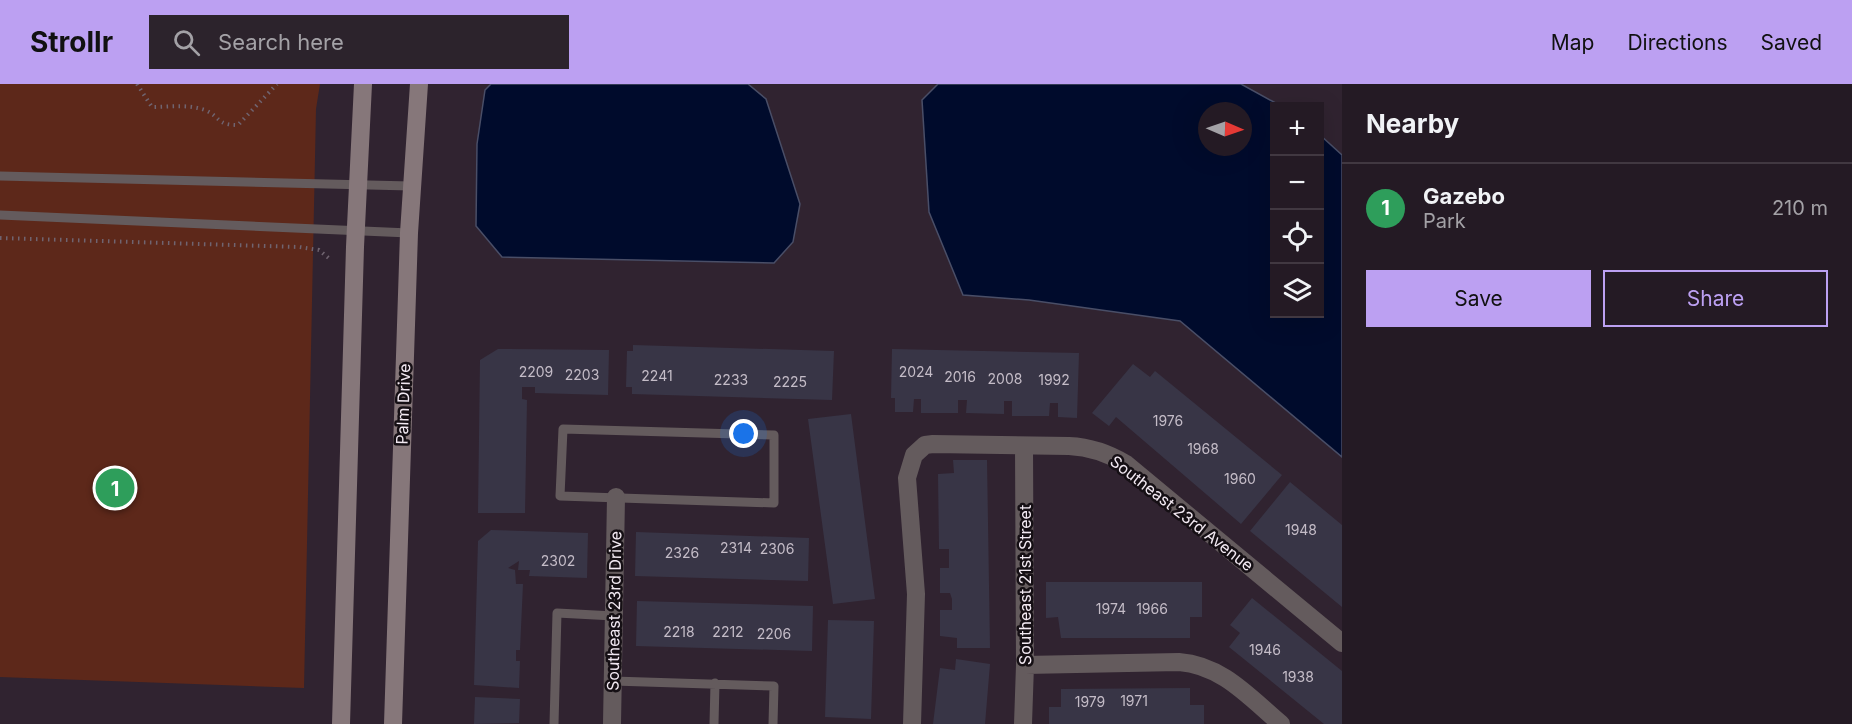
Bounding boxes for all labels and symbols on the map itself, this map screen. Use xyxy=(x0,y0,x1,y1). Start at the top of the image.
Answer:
north arrow xyxy=(1198,102,1252,156)
street label: Palm Drive xyxy=(392,363,414,445)
house number: 2209 xyxy=(519,363,553,380)
house number: 2024 xyxy=(899,363,933,380)
house number: 2203 xyxy=(565,366,599,383)
house number: 2241 xyxy=(641,367,673,384)
house number: 2016 xyxy=(944,368,976,385)
house number: 2008 xyxy=(988,370,1022,387)
house number: 2233 xyxy=(714,371,748,388)
house number: 1992 xyxy=(1038,371,1070,388)
house number: 2225 xyxy=(773,373,807,390)
house number: 1976 xyxy=(1153,412,1183,429)
your location xyxy=(729,419,758,448)
house number: 1968 xyxy=(1187,440,1219,457)
street label: Southeast 23rd Avenue xyxy=(1106,451,1258,575)
pin: 1 xyxy=(96,466,134,510)
house number: 1960 xyxy=(1224,470,1256,487)
street label: Southeast 21st Street xyxy=(1015,505,1035,665)
house number: 1948 xyxy=(1285,521,1317,538)
street label: Southeast 23rd Drive xyxy=(603,531,625,691)
house number: 2314 xyxy=(720,539,752,556)
house number: 2306 xyxy=(760,540,794,557)
house number: 2326 xyxy=(665,544,699,561)
house number: 2302 xyxy=(541,552,575,569)
house number: 1974 xyxy=(1096,600,1126,617)
house number: 1966 xyxy=(1136,600,1168,617)
house number: 2218 xyxy=(663,623,695,640)
house number: 2212 xyxy=(712,623,744,640)
house number: 2206 xyxy=(757,625,791,642)
house number: 1946 xyxy=(1249,641,1281,658)
house number: 1938 xyxy=(1282,668,1314,685)
house number: 1971 xyxy=(1120,692,1148,709)
house number: 1979 xyxy=(1075,693,1105,710)

